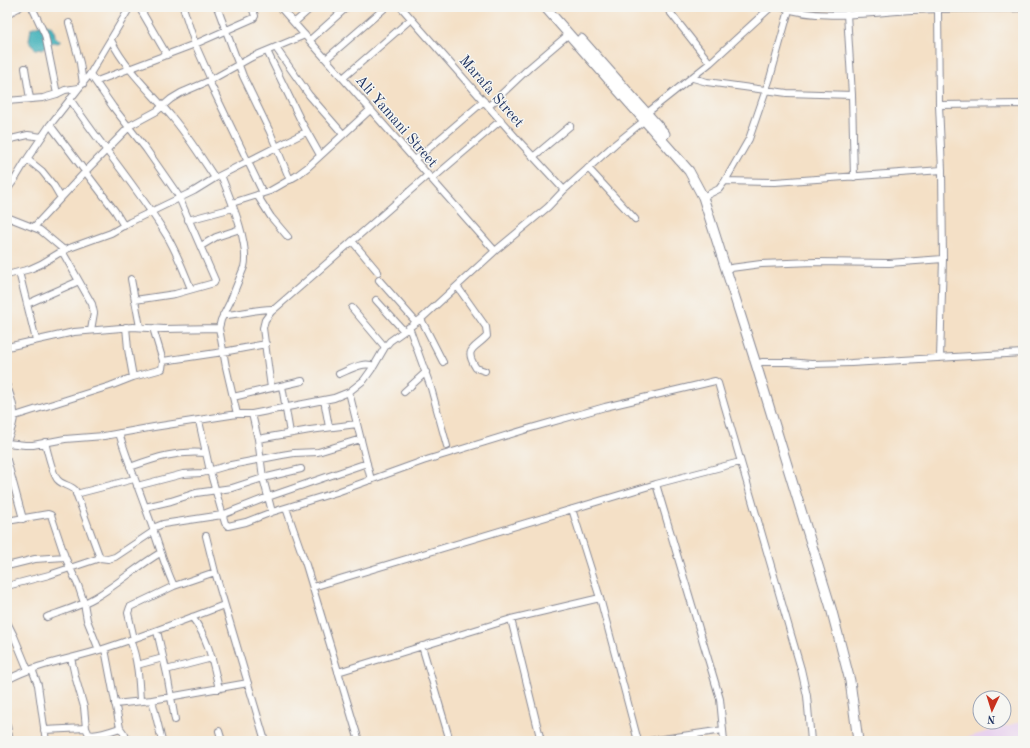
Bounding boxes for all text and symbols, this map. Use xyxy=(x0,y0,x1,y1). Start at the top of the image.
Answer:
street label: Marafa Street xyxy=(456,53,526,131)
street label: Ali Yamani Street xyxy=(352,73,440,171)
north arrow xyxy=(972,690,1012,730)
text: N xyxy=(986,713,996,724)

